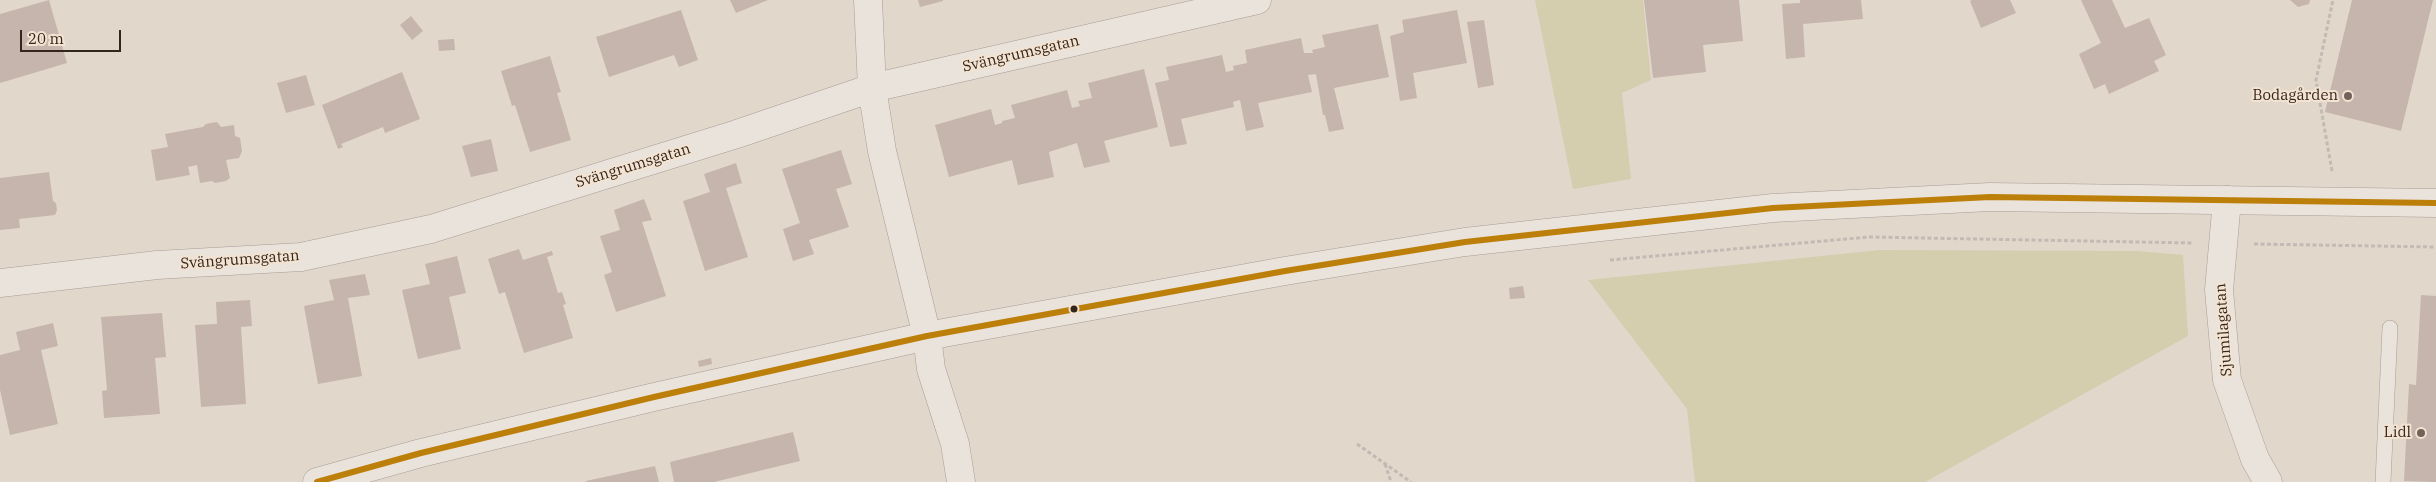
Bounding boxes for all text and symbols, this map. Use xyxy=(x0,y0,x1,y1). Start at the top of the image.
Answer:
scale bar xyxy=(22,20,124,52)
text: 20 m xyxy=(28,29,64,48)
street label: Svängrumsgatan xyxy=(961,32,1081,76)
place label: Bodagården xyxy=(2252,87,2338,105)
marker: Bodagården xyxy=(2342,90,2354,102)
street label: Svängrumsgatan xyxy=(573,140,693,192)
street label: Svängrumsgatan xyxy=(180,247,300,273)
street label: Sjumilagatan xyxy=(2212,283,2236,377)
unlabelled marker xyxy=(1069,304,1079,314)
place label: Lidl xyxy=(2384,424,2411,442)
marker: Lidl xyxy=(2415,427,2427,439)

